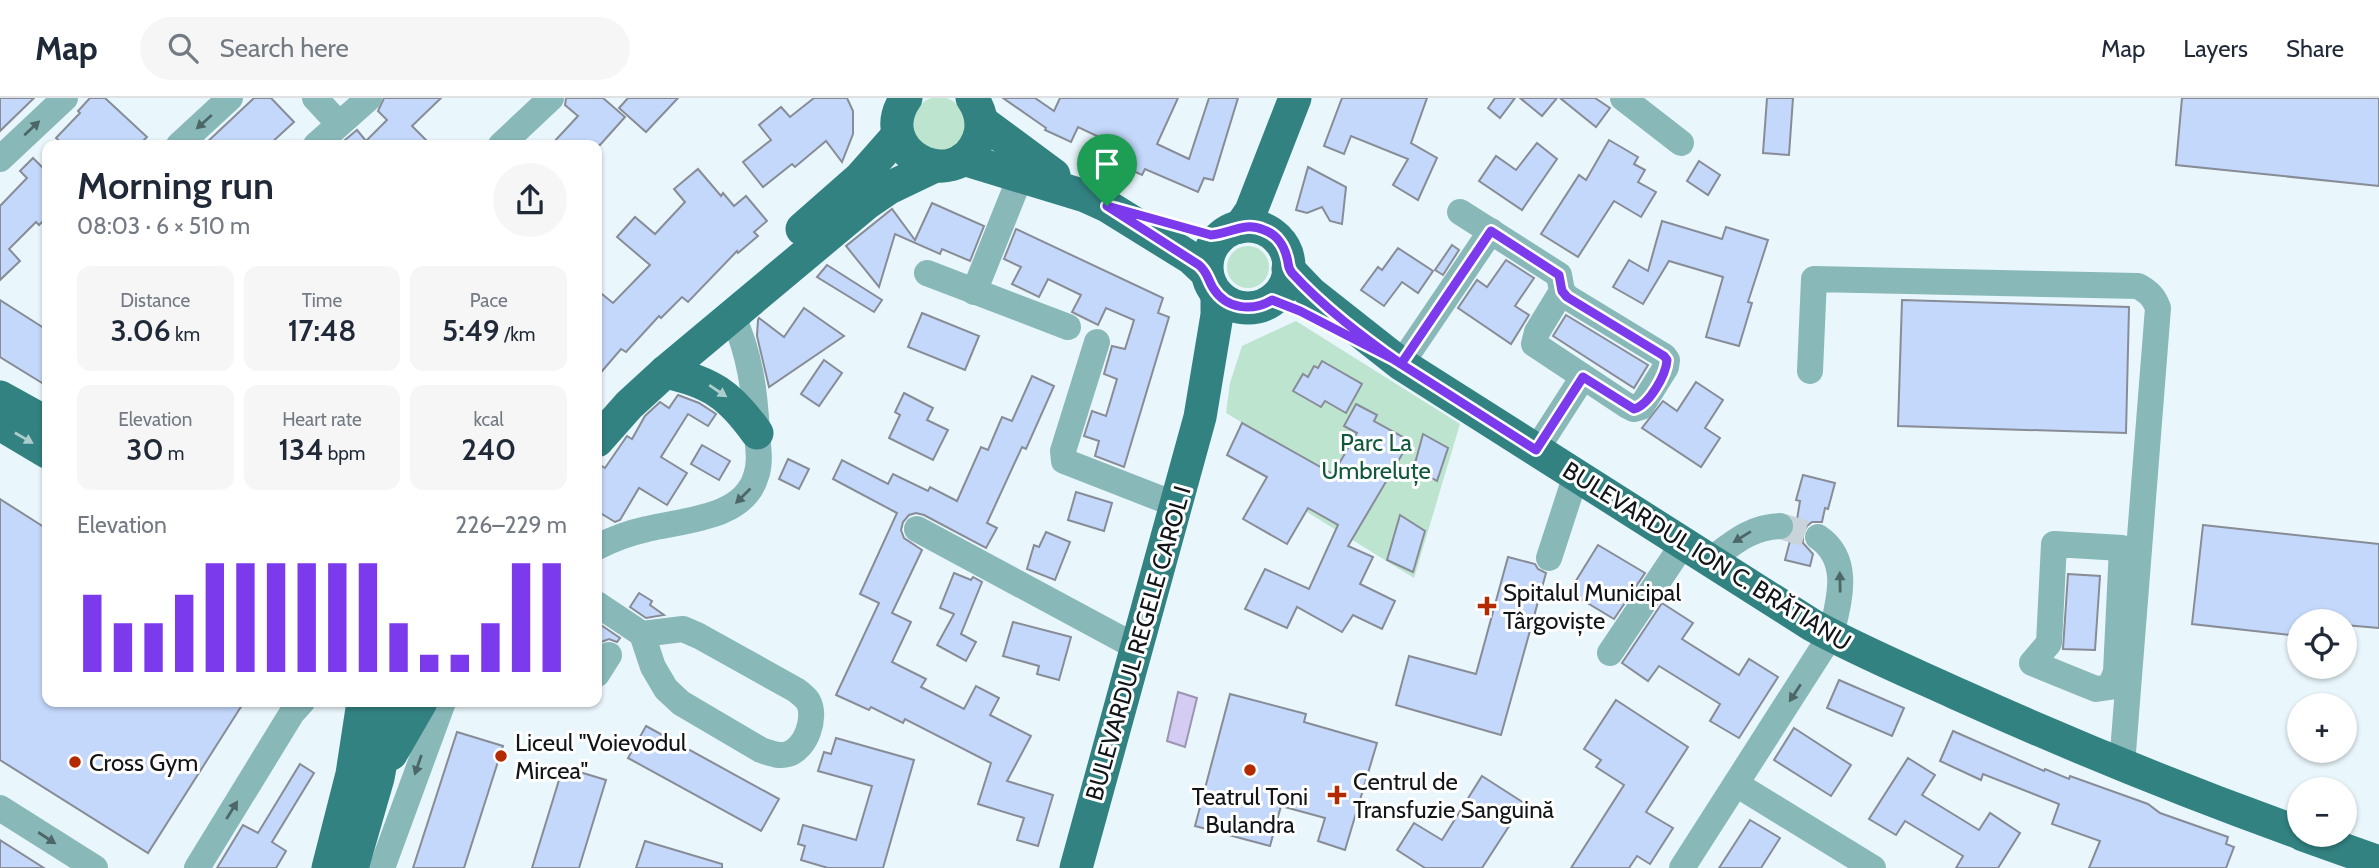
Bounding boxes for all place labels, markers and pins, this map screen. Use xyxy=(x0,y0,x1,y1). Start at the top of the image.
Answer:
pin xyxy=(1077,134,1137,206)
place label: Spitalul Municipal Târgoviște xyxy=(1503,578,1681,636)
marker: Spitalul Municipal Târgoviște xyxy=(1477,596,1497,616)
place label: Liceul "Voievodul Mircea" xyxy=(515,728,687,785)
place label: Cross Gym xyxy=(89,748,198,777)
marker: Liceul "Voievodul Mircea" xyxy=(493,748,509,764)
marker: Cross Gym xyxy=(67,754,83,770)
marker: Teatrul Toni Bulandra xyxy=(1242,762,1258,778)
place label: Centrul de Transfuzie Sanguină xyxy=(1353,767,1555,824)
place label: Teatrul Toni Bulandra xyxy=(1192,782,1308,839)
marker: Centrul de Transfuzie Sanguină xyxy=(1327,785,1347,805)

